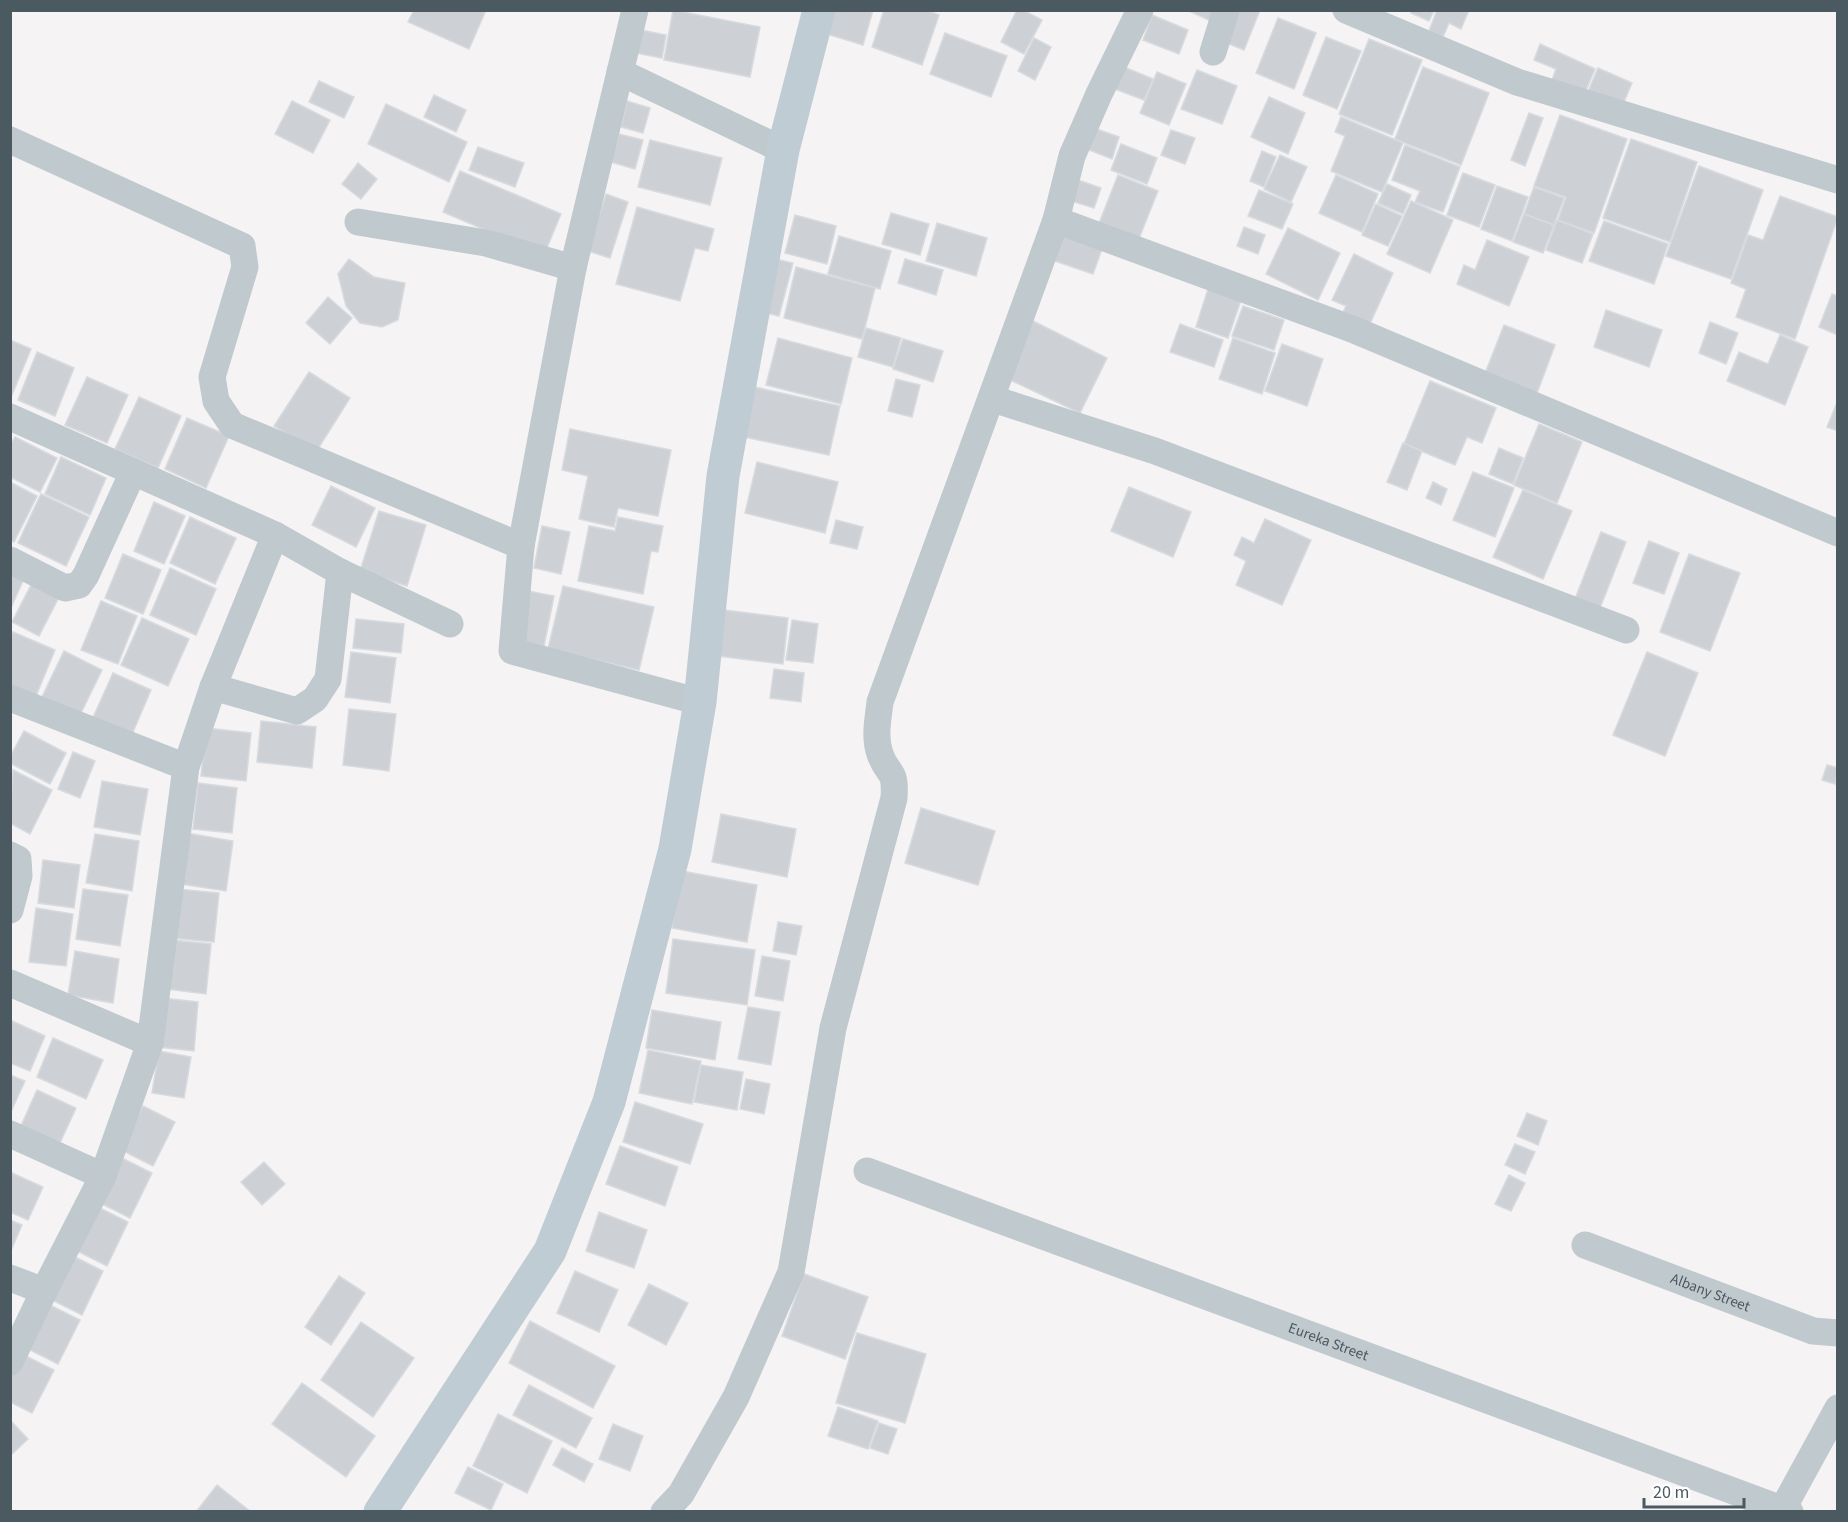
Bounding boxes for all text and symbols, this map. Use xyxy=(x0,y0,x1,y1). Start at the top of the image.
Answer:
street label: Albany Street xyxy=(1667,1268,1753,1317)
street label: Eureka Street xyxy=(1285,1318,1371,1366)
scale bar xyxy=(1644,1471,1744,1509)
text: 20 m xyxy=(1653,1480,1689,1505)

